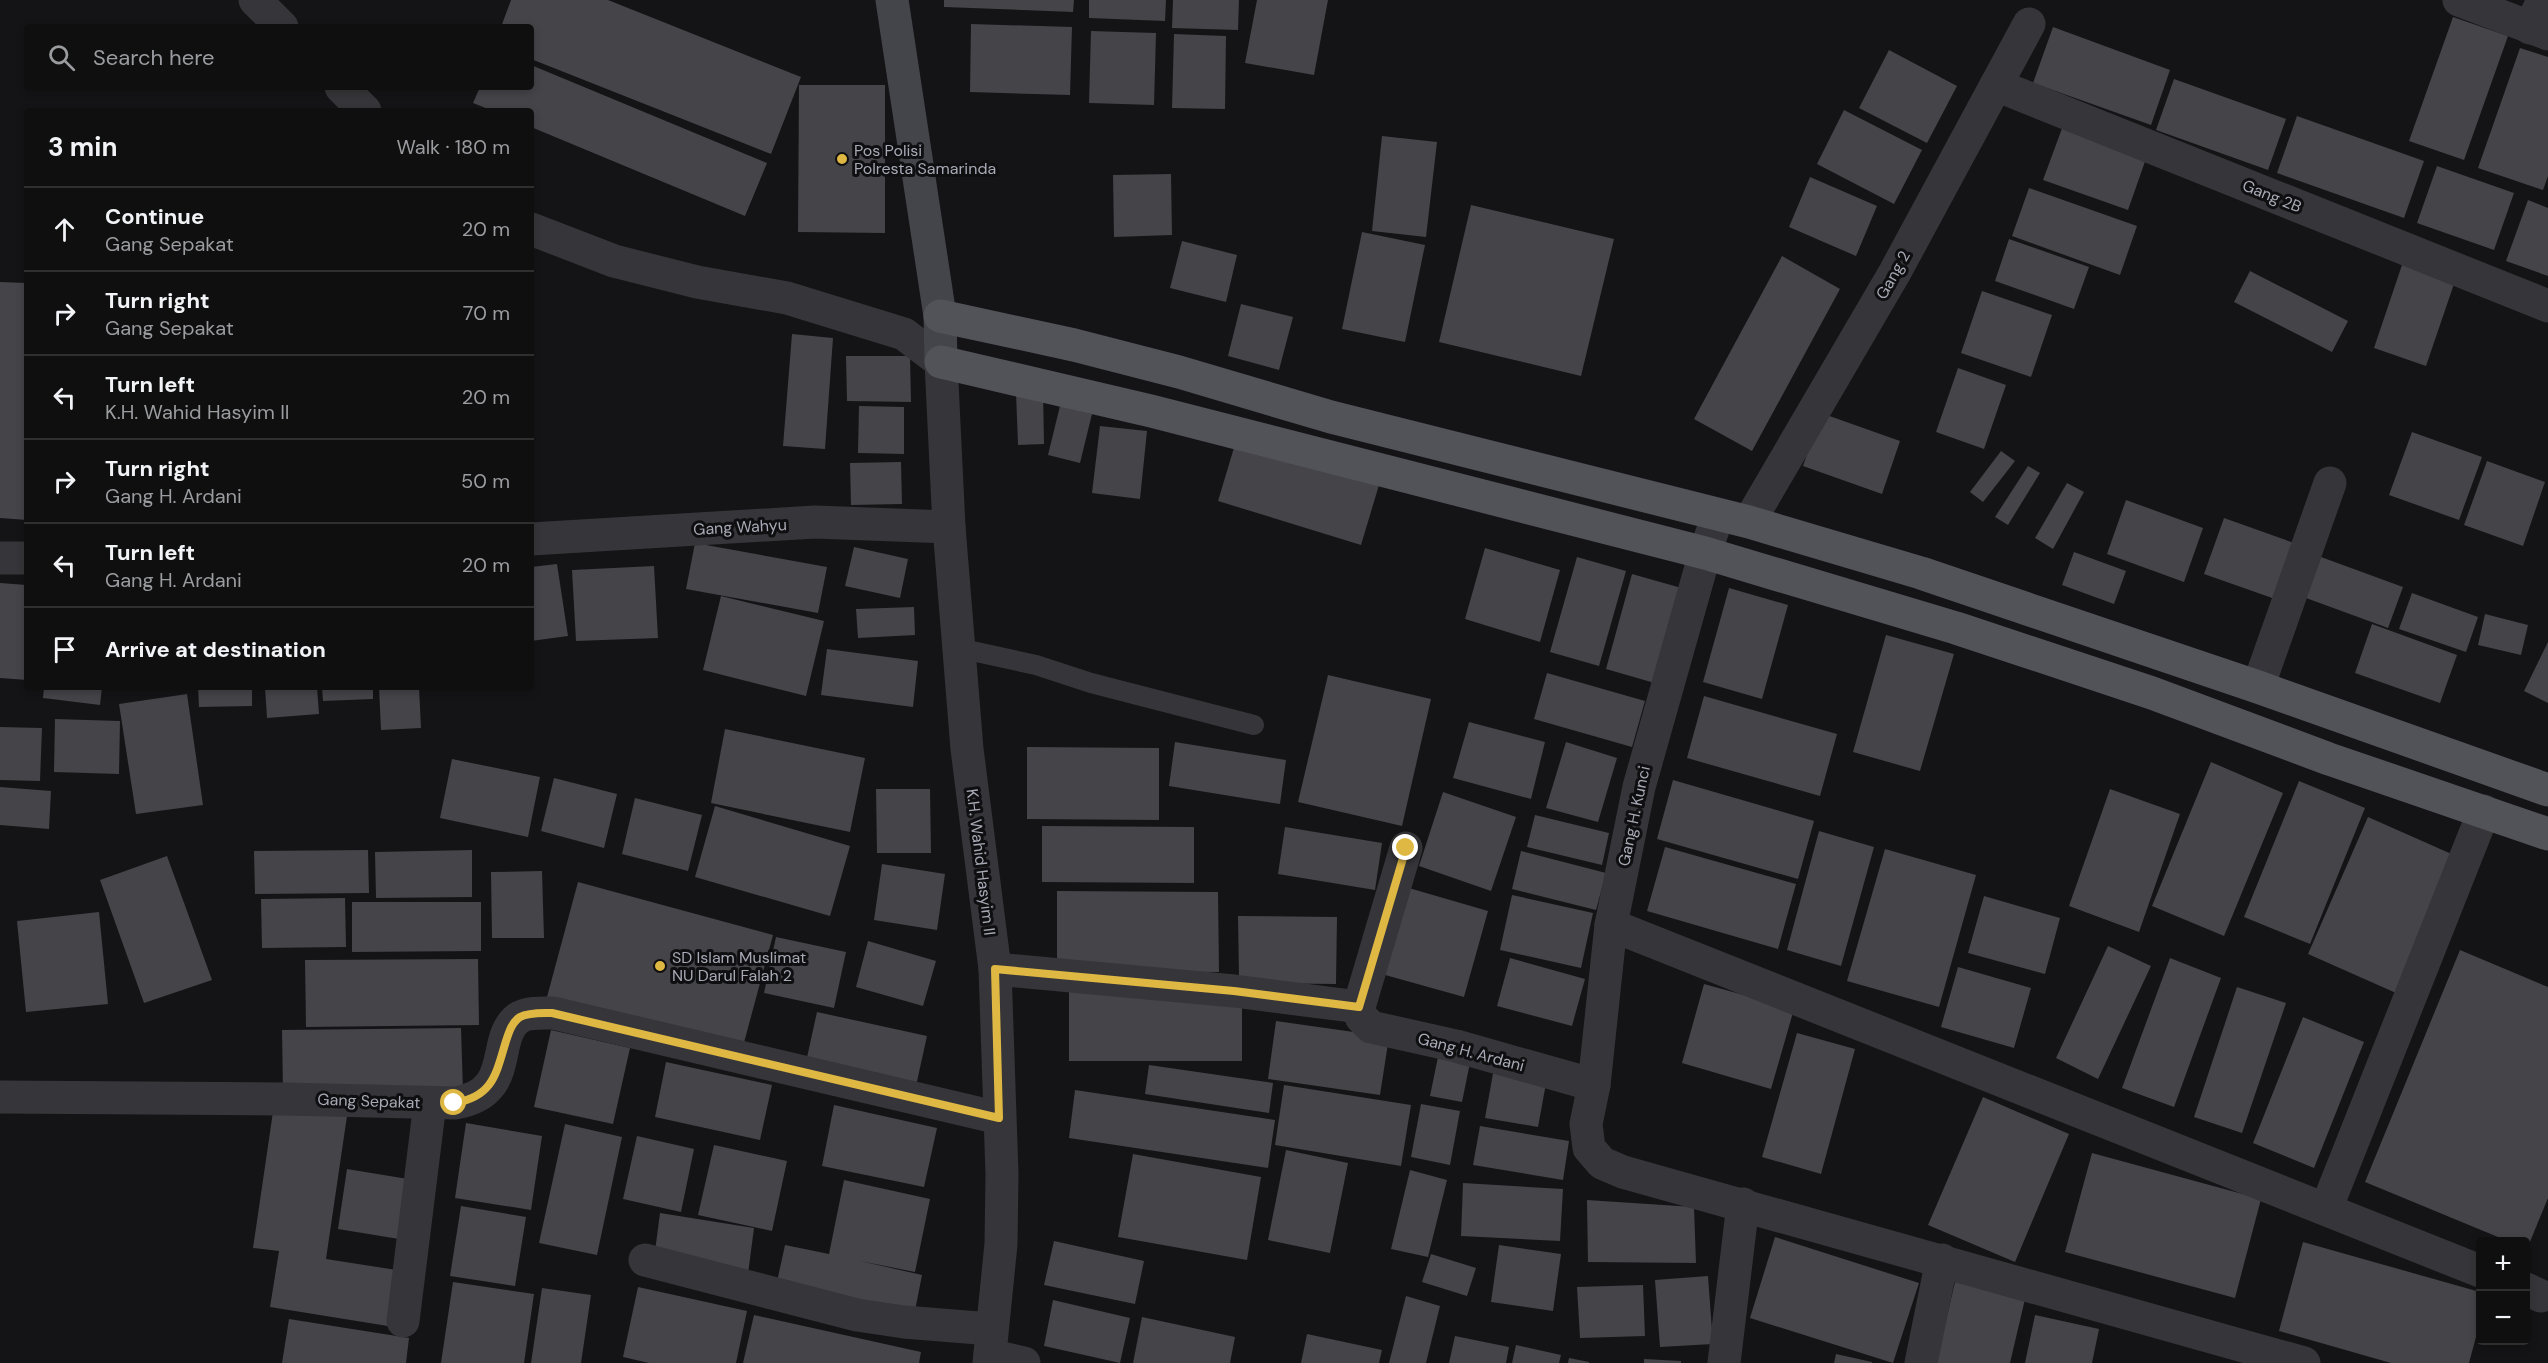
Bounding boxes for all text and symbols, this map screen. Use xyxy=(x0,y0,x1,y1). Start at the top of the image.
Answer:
search box xyxy=(24,24,534,90)
icon: search xyxy=(45,41,78,74)
text: Search here xyxy=(93,43,214,72)
text: 3 min xyxy=(48,130,117,164)
text: Walk · 180 m xyxy=(396,134,510,160)
place label: Pos Polisi Polresta Samarinda xyxy=(854,140,996,179)
marker: Pos Polisi Polresta Samarinda xyxy=(835,152,849,166)
street label: Gang 2B xyxy=(2239,175,2305,217)
text: Continue xyxy=(105,202,204,231)
icon: ahead xyxy=(48,213,81,246)
text: 20 m xyxy=(462,216,510,242)
text: Gang Sepakat xyxy=(105,231,234,257)
street label: Gang 2 xyxy=(1871,247,1915,303)
text: Turn right xyxy=(105,286,210,315)
icon: right xyxy=(48,297,81,330)
text: 70 m xyxy=(463,300,510,326)
text: Gang Sepakat xyxy=(105,315,234,341)
text: Turn left xyxy=(105,370,195,399)
icon: left xyxy=(48,381,81,414)
text: 20 m xyxy=(462,384,510,410)
text: K.H. Wahid Hasyim II xyxy=(105,399,290,425)
text: Turn right xyxy=(105,454,210,483)
icon: right xyxy=(48,465,81,498)
text: 50 m xyxy=(461,468,510,494)
text: Gang H. Ardani xyxy=(105,483,242,509)
street label: Gang Wahyu xyxy=(693,514,787,540)
text: Turn left xyxy=(105,538,195,567)
icon: left xyxy=(48,549,81,582)
text: 20 m xyxy=(462,552,510,578)
text: Gang H. Ardani xyxy=(105,567,242,593)
icon: arrive xyxy=(48,633,81,666)
text: Arrive at destination xyxy=(105,635,326,664)
street label: Gang H. Kunci xyxy=(1613,764,1655,868)
street label: K.H. Wahid Hasyim II xyxy=(962,787,1000,937)
route end xyxy=(1392,834,1418,860)
place label: SD Islam Muslimat NU Darul Falah 2 xyxy=(672,947,806,986)
marker: SD Islam Muslimat NU Darul Falah 2 xyxy=(653,959,667,973)
street label: Gang H. Ardani xyxy=(1415,1028,1527,1076)
street label: Gang Sepakat xyxy=(317,1089,421,1113)
route start xyxy=(440,1089,466,1115)
map controls xyxy=(2476,1237,2530,1345)
button: + xyxy=(2476,1237,2530,1291)
button: − xyxy=(2476,1291,2530,1345)

